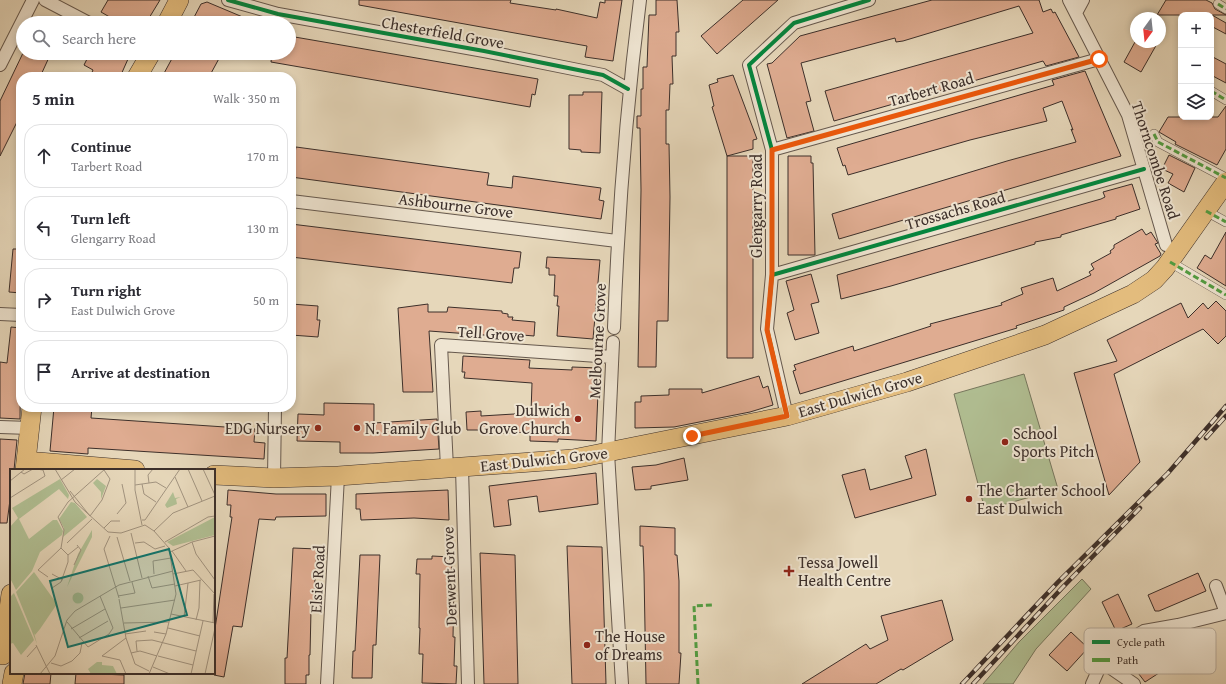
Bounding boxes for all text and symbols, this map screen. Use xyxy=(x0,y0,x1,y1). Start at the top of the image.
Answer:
street label: Chesterfield Grove xyxy=(380,9,506,55)
north arrow xyxy=(1130,12,1166,48)
map controls xyxy=(1178,12,1214,120)
button: + xyxy=(1178,12,1214,48)
search box xyxy=(16,16,296,60)
icon: search xyxy=(30,27,52,49)
text: Search here xyxy=(62,28,136,49)
button: − xyxy=(1178,48,1214,84)
route start xyxy=(1090,50,1108,68)
street label: Tarbert Road xyxy=(886,65,977,113)
button: layers xyxy=(1178,84,1214,120)
text: 5 min xyxy=(32,86,74,111)
text: Walk · 350 m xyxy=(213,89,280,108)
street label: Thorncombe Road xyxy=(1126,98,1187,223)
text: Continue xyxy=(71,136,132,157)
icon: ahead xyxy=(33,145,55,167)
text: 170 m xyxy=(247,147,279,166)
street label: Glengarry Road xyxy=(744,153,768,258)
text: Tarbert Road xyxy=(71,157,142,176)
street label: Trossachs Road xyxy=(902,184,1008,236)
street label: Ashbourne Grove xyxy=(397,186,515,224)
text: Turn left xyxy=(71,208,130,229)
icon: left xyxy=(33,217,55,239)
text: 130 m xyxy=(247,219,279,238)
text: Glengarry Road xyxy=(71,229,156,248)
text: Turn right xyxy=(71,280,142,301)
street label: Melbourne Grove xyxy=(582,283,612,399)
icon: right xyxy=(33,289,55,311)
text: 50 m xyxy=(253,291,279,310)
text: East Dulwich Grove xyxy=(71,301,175,320)
street label: Tell Grove xyxy=(457,319,525,347)
icon: arrive xyxy=(33,361,55,383)
text: Arrive at destination xyxy=(71,362,210,383)
street label: East Dulwich Grove xyxy=(795,365,925,423)
place label: Dulwich Grove Church xyxy=(479,398,570,440)
marker: Dulwich Grove Church xyxy=(573,414,583,424)
place label: EDG Nursery xyxy=(225,416,310,440)
place label: N. Family Club xyxy=(365,416,461,440)
place label: School Sports Pitch xyxy=(1013,421,1094,463)
marker: EDG Nursery xyxy=(313,423,323,433)
marker: N. Family Club xyxy=(352,423,362,433)
route end xyxy=(683,427,701,445)
marker: School Sports Pitch xyxy=(1000,437,1010,447)
street label: East Dulwich Grove xyxy=(479,440,609,478)
inset map xyxy=(10,469,215,674)
place label: The Charter School East Dulwich xyxy=(977,478,1106,520)
marker: The Charter School East Dulwich xyxy=(964,494,974,504)
street label: Derwent Grove xyxy=(435,526,463,626)
street label: Elsie Road xyxy=(303,544,331,614)
place label: Tessa Jowell Health Centre xyxy=(798,550,891,592)
marker: Tessa Jowell Health Centre xyxy=(783,565,795,577)
place label: The House of Dreams xyxy=(595,624,665,666)
legend xyxy=(1084,628,1216,674)
text: Cycle path xyxy=(1117,634,1166,650)
marker: The House of Dreams xyxy=(582,640,592,650)
text: Path xyxy=(1117,652,1139,668)

